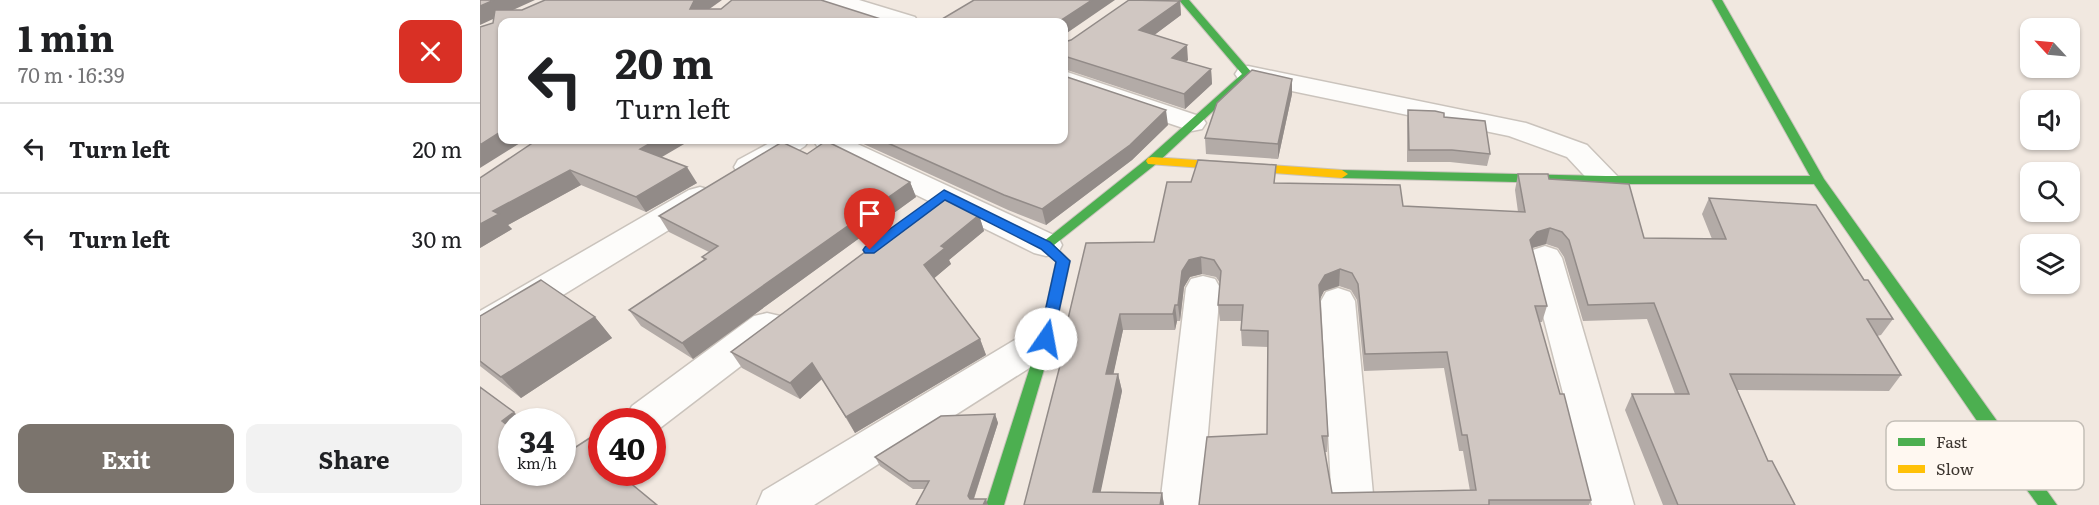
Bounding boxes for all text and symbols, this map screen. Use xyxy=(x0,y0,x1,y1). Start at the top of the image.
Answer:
text: 1 min xyxy=(18,10,114,63)
north arrow xyxy=(2020,18,2080,78)
map controls xyxy=(2020,18,2080,294)
button: close xyxy=(399,20,462,83)
text: 20 m xyxy=(615,30,714,92)
icon: left xyxy=(516,42,594,120)
text: 70 m · 16:39 xyxy=(18,59,124,89)
text: Turn left xyxy=(615,87,730,127)
button: sound xyxy=(2020,90,2080,150)
icon: left xyxy=(18,132,51,165)
text: Turn left xyxy=(69,132,170,165)
text: 20 m xyxy=(412,132,462,165)
button: search xyxy=(2020,162,2080,222)
pin xyxy=(844,188,895,250)
icon: arrive xyxy=(853,197,886,230)
icon: left xyxy=(18,222,51,255)
text: Turn left xyxy=(69,222,170,255)
text: 30 m xyxy=(412,222,462,255)
button: layers xyxy=(2020,234,2080,294)
position arrow xyxy=(1014,307,1078,371)
speed limit sign: 40 xyxy=(588,408,666,486)
text: 34 xyxy=(520,418,554,462)
legend xyxy=(1886,421,2084,490)
button: Exit xyxy=(18,424,234,493)
button: Share xyxy=(246,424,462,493)
text: Fast xyxy=(1936,429,1968,453)
text: km/h xyxy=(517,451,557,474)
text: Slow xyxy=(1936,456,1974,480)

